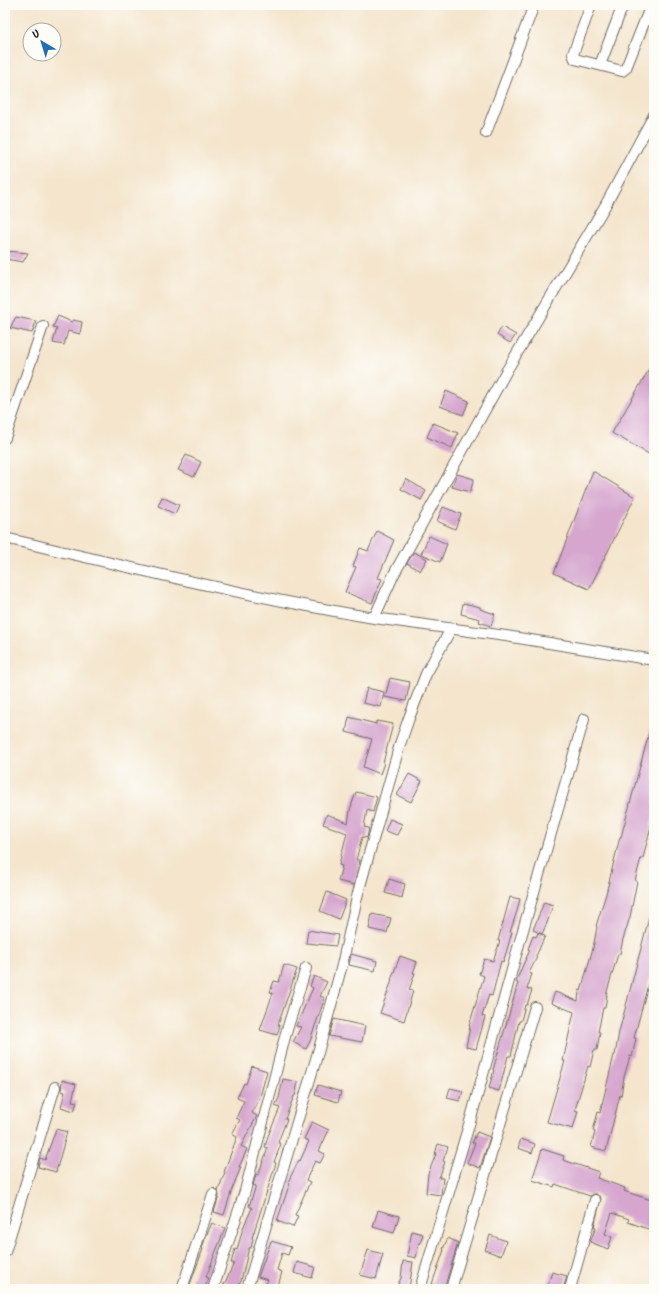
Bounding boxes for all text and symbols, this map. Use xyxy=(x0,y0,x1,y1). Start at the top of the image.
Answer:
north arrow xyxy=(22,22,62,62)
text: U xyxy=(28,26,45,44)

